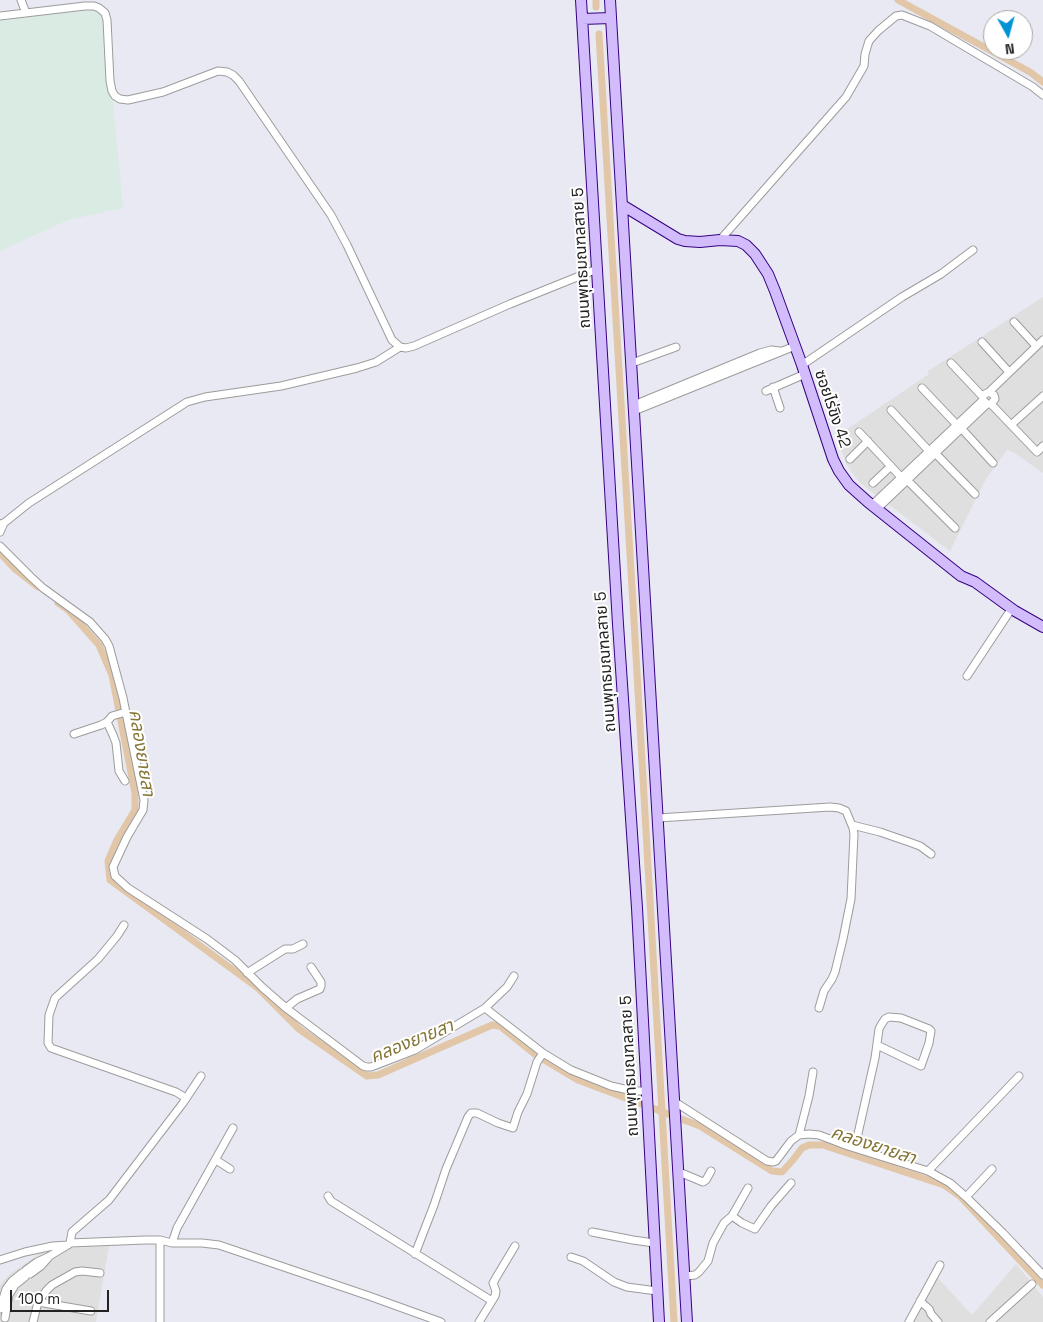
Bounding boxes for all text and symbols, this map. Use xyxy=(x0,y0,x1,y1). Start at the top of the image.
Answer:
north arrow xyxy=(983,10,1033,60)
text: N xyxy=(1004,39,1015,58)
street label: ถนนพุทธมณฑลสาย 5 xyxy=(569,187,595,329)
street label: ซอยไร่ขิง 42 xyxy=(810,367,854,451)
street label: ถนนพุทธมณฑลสาย 5 xyxy=(591,591,621,733)
water label: คลองยายสา xyxy=(123,708,159,798)
street label: ถนนพุทธมณฑลสาย 5 xyxy=(617,995,643,1137)
water label: คลองยายสา xyxy=(367,1016,457,1068)
water label: คลองยายสา xyxy=(828,1122,918,1170)
scale bar xyxy=(12,1280,111,1312)
text: 100 m xyxy=(18,1289,60,1308)

